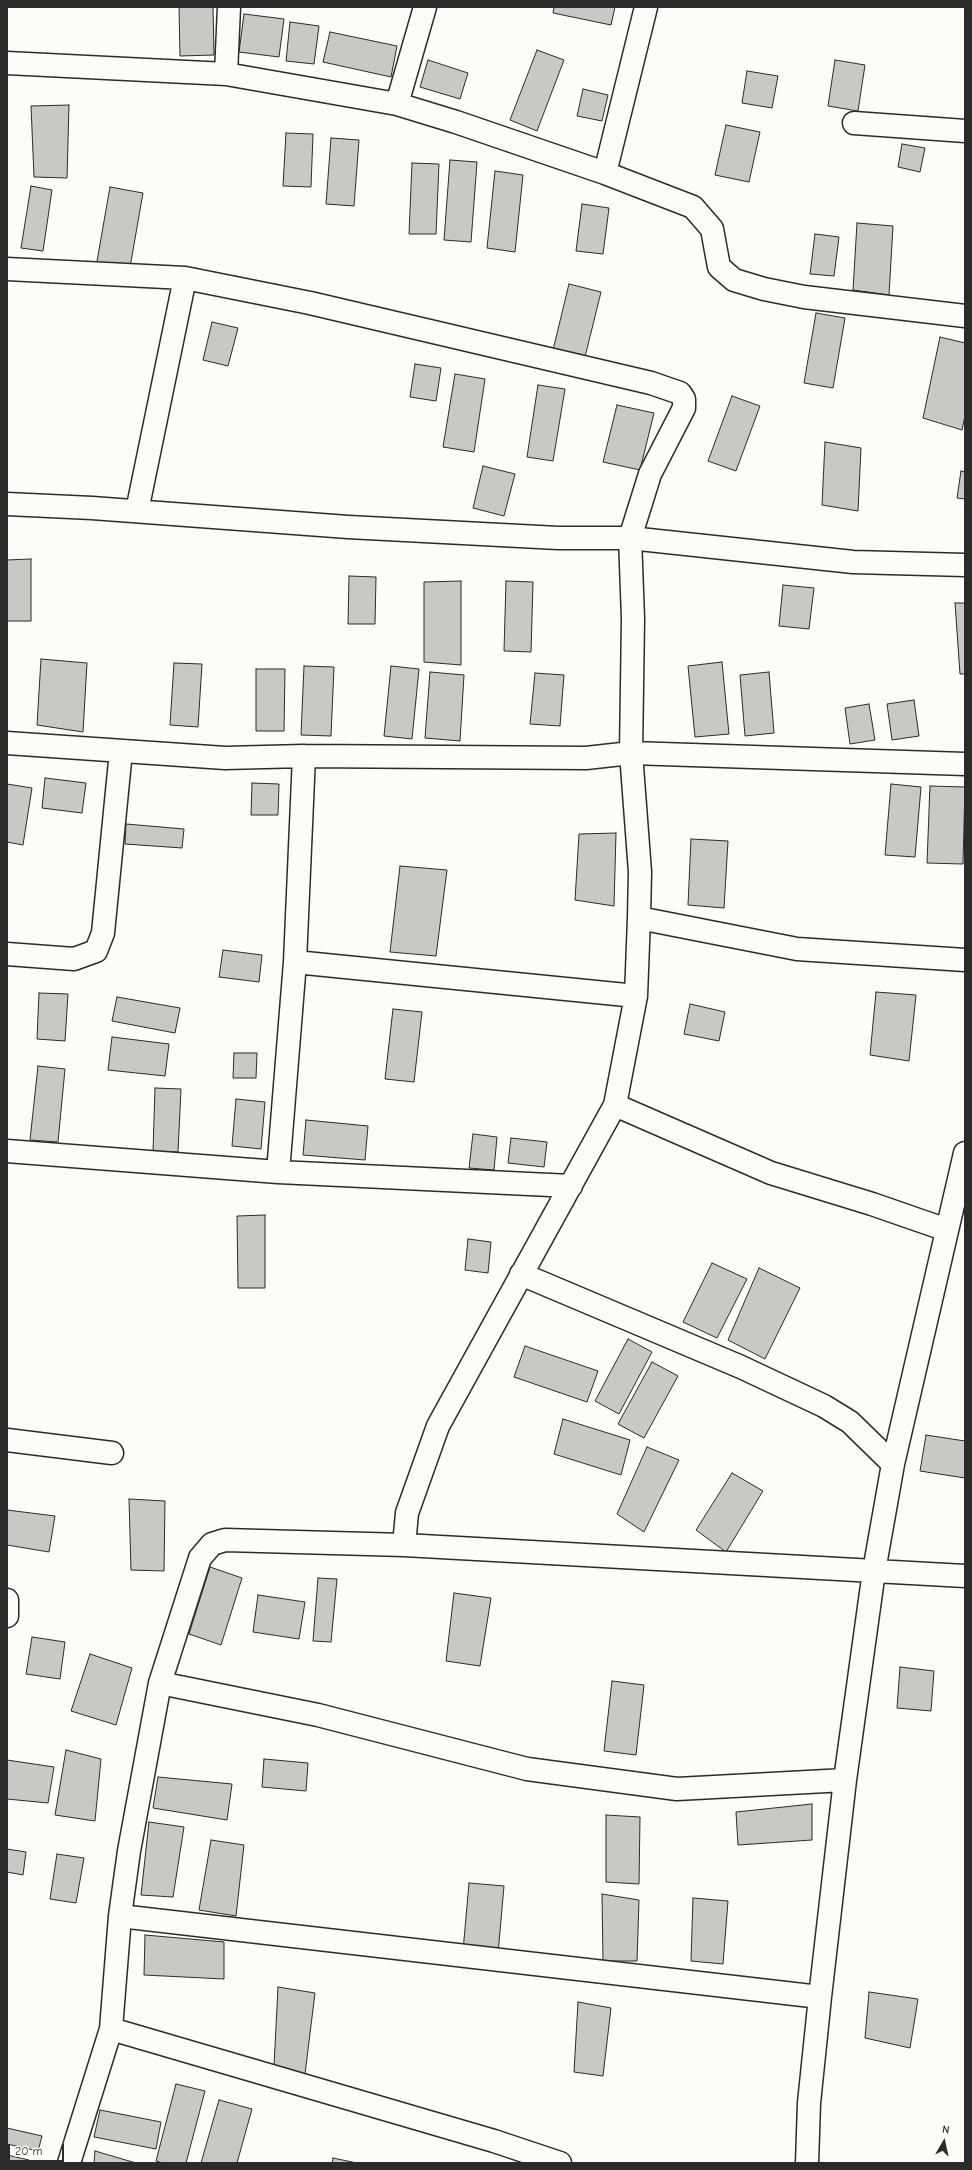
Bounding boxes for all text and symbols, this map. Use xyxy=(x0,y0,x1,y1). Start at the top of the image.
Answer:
north arrow xyxy=(924,2122,964,2162)
text: N xyxy=(941,2123,951,2137)
scale bar xyxy=(10,2136,66,2162)
text: 20 m xyxy=(15,2144,43,2158)

